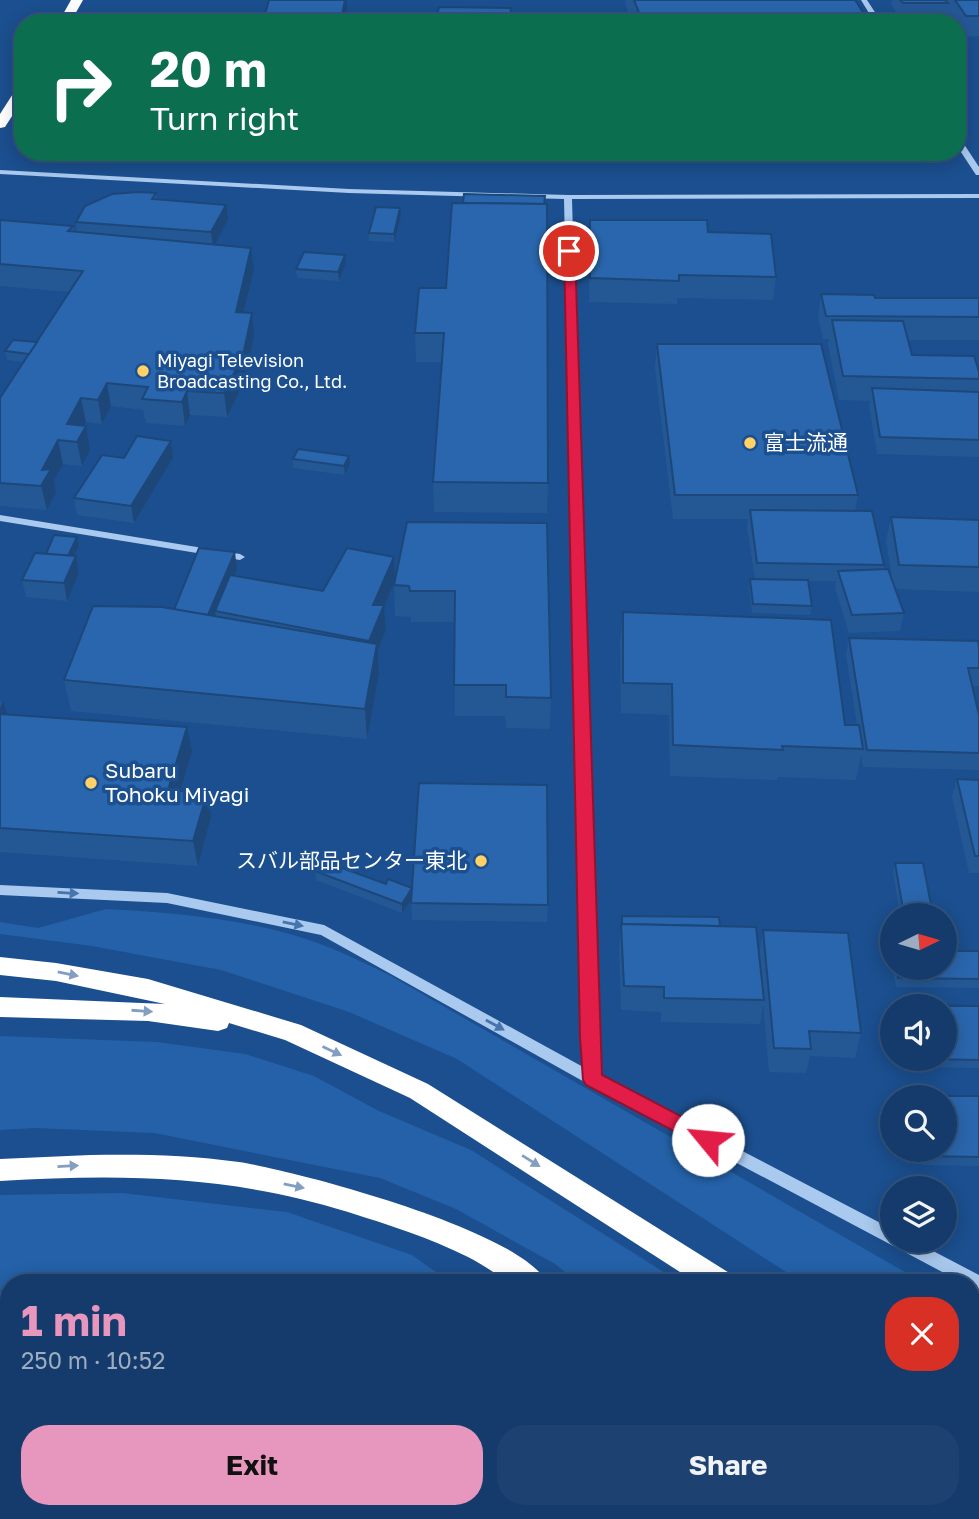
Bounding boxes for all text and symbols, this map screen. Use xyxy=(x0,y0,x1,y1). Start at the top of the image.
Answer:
text: 20 m xyxy=(150,39,267,98)
icon: right xyxy=(35,42,126,133)
text: Turn right xyxy=(150,99,299,137)
pin xyxy=(539,221,599,281)
icon: arrive xyxy=(550,232,588,270)
place label: Miyagi Television Broadcasting Co., Ltd. xyxy=(157,349,348,392)
marker: Miyagi Television Broadcasting Co., Ltd. xyxy=(135,363,151,379)
place label: 富士流通 xyxy=(764,429,848,455)
marker: 富士流通 xyxy=(742,435,758,451)
place label: Subaru Tohoku Miyagi xyxy=(105,757,249,807)
marker: Subaru Tohoku Miyagi xyxy=(83,775,99,791)
place label: スバル部品センター東北 xyxy=(236,847,467,873)
marker: スバル部品センター東北 xyxy=(473,853,489,869)
one-way arrow xyxy=(57,888,79,899)
north arrow xyxy=(880,903,957,980)
map controls xyxy=(880,903,957,1253)
one-way arrow xyxy=(282,918,304,929)
one-way arrow xyxy=(57,969,79,980)
button: sound xyxy=(880,994,957,1071)
one-way arrow xyxy=(131,1006,153,1017)
one-way arrow xyxy=(485,1019,505,1031)
one-way arrow xyxy=(322,1046,343,1057)
button: search xyxy=(880,1085,957,1162)
position arrow xyxy=(671,1103,745,1177)
one-way arrow xyxy=(522,1154,540,1168)
one-way arrow xyxy=(57,1160,79,1171)
button: layers xyxy=(880,1176,957,1253)
one-way arrow xyxy=(283,1180,305,1191)
text: 1 min xyxy=(21,1295,127,1345)
button: close xyxy=(885,1297,959,1371)
text: 250 m · 10:52 xyxy=(21,1346,165,1374)
button: Exit xyxy=(21,1425,483,1505)
button: Share xyxy=(497,1425,959,1505)

